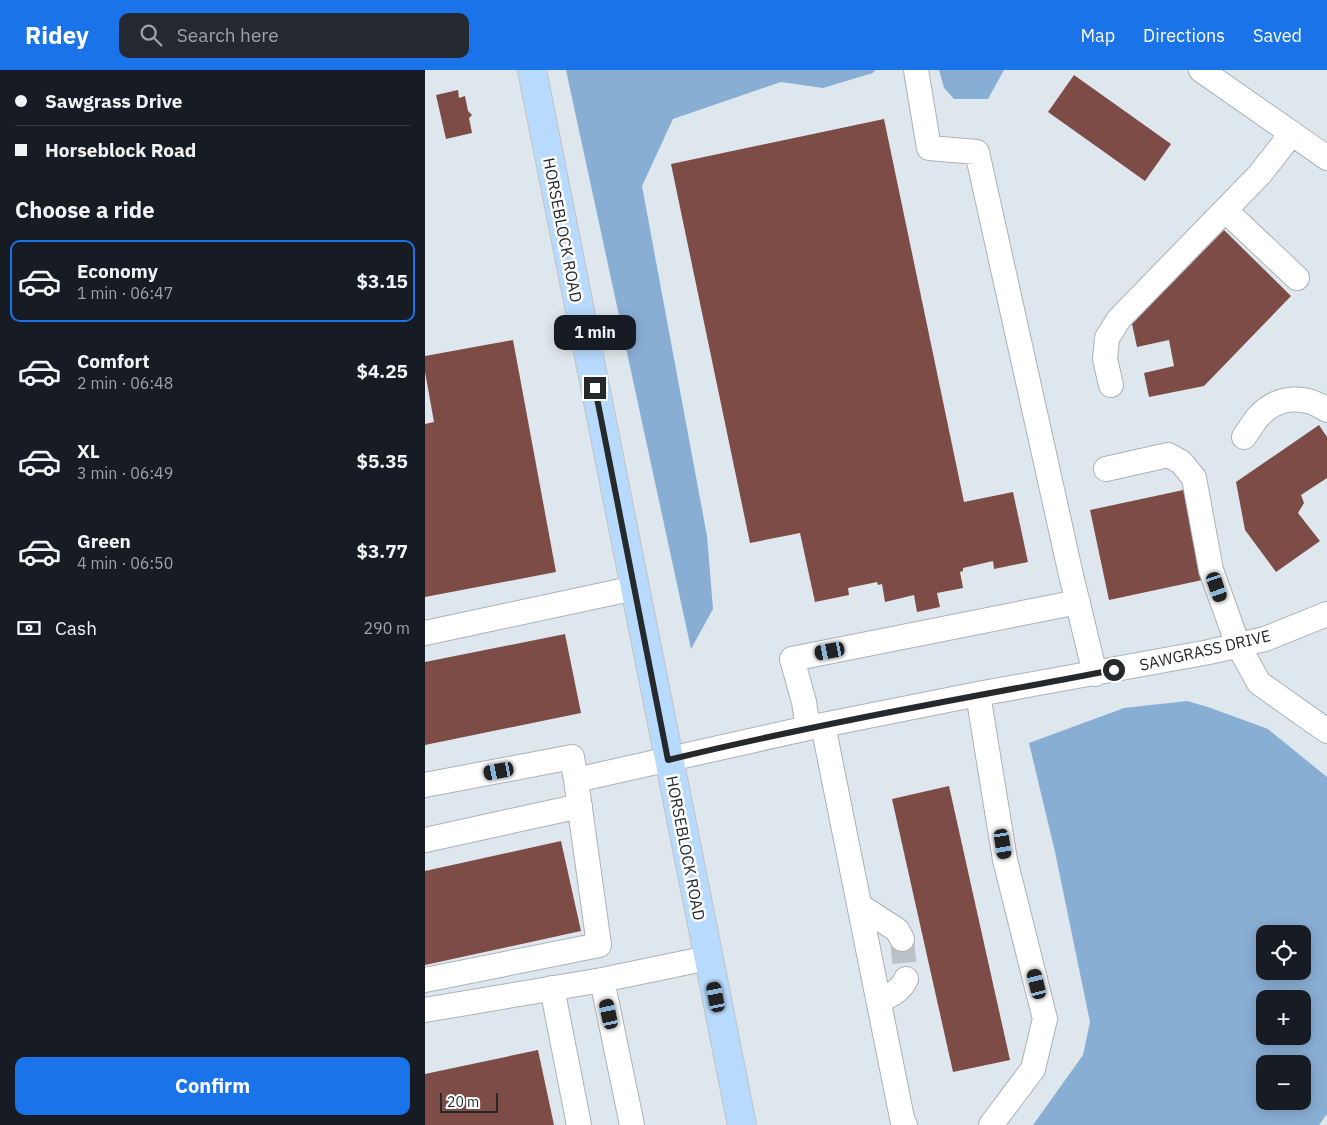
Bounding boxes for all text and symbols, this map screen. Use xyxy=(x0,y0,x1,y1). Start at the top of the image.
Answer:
search box xyxy=(119,13,469,58)
text: Ridey xyxy=(25,19,89,51)
icon: search xyxy=(137,21,165,49)
text: Search here xyxy=(177,23,279,47)
text: Map xyxy=(1080,24,1115,47)
text: Directions xyxy=(1143,24,1225,47)
text: Saved xyxy=(1253,24,1302,47)
text: Sawgrass Drive xyxy=(45,89,183,113)
text: Horseblock Road xyxy=(45,138,196,162)
street label: HORSEBLOCK ROAD xyxy=(539,156,587,304)
text: Choose a ride xyxy=(15,195,155,224)
icon: car xyxy=(17,259,62,304)
text: Economy xyxy=(77,259,158,283)
text: $3.15 xyxy=(356,269,408,293)
text: 1 min · 06:47 xyxy=(77,283,173,303)
callout: 1 min xyxy=(554,316,636,350)
text: 1 min xyxy=(574,322,616,342)
icon: car xyxy=(17,349,62,394)
text: Comfort xyxy=(77,349,150,373)
text: $4.25 xyxy=(356,359,408,383)
text: 2 min · 06:48 xyxy=(77,373,173,393)
route end xyxy=(584,377,606,399)
icon: car xyxy=(17,439,62,484)
text: XL xyxy=(77,439,100,463)
text: $5.35 xyxy=(356,449,408,473)
text: 3 min · 06:49 xyxy=(77,463,173,483)
icon: car xyxy=(17,529,62,574)
text: Green xyxy=(77,529,131,553)
text: $3.77 xyxy=(356,539,408,563)
text: 4 min · 06:50 xyxy=(77,553,173,573)
car xyxy=(1205,570,1228,604)
icon: cash xyxy=(15,614,43,642)
text: Cash xyxy=(55,616,97,640)
text: 290 m xyxy=(363,618,410,638)
street label: SAWGRASS DRIVE xyxy=(1137,625,1273,675)
car xyxy=(813,641,846,661)
route start xyxy=(1103,659,1125,681)
car xyxy=(482,761,515,781)
street label: HORSEBLOCK ROAD xyxy=(662,774,710,922)
car xyxy=(993,828,1012,860)
map controls xyxy=(1256,925,1311,1110)
button: locate xyxy=(1256,925,1311,980)
car xyxy=(1026,968,1047,1000)
car xyxy=(705,981,726,1013)
button: + xyxy=(1256,990,1311,1045)
car xyxy=(598,998,619,1030)
button: − xyxy=(1256,1055,1311,1110)
button: Confirm xyxy=(15,1057,410,1115)
scale bar xyxy=(440,1090,497,1113)
text: 20 m xyxy=(447,1093,479,1111)

